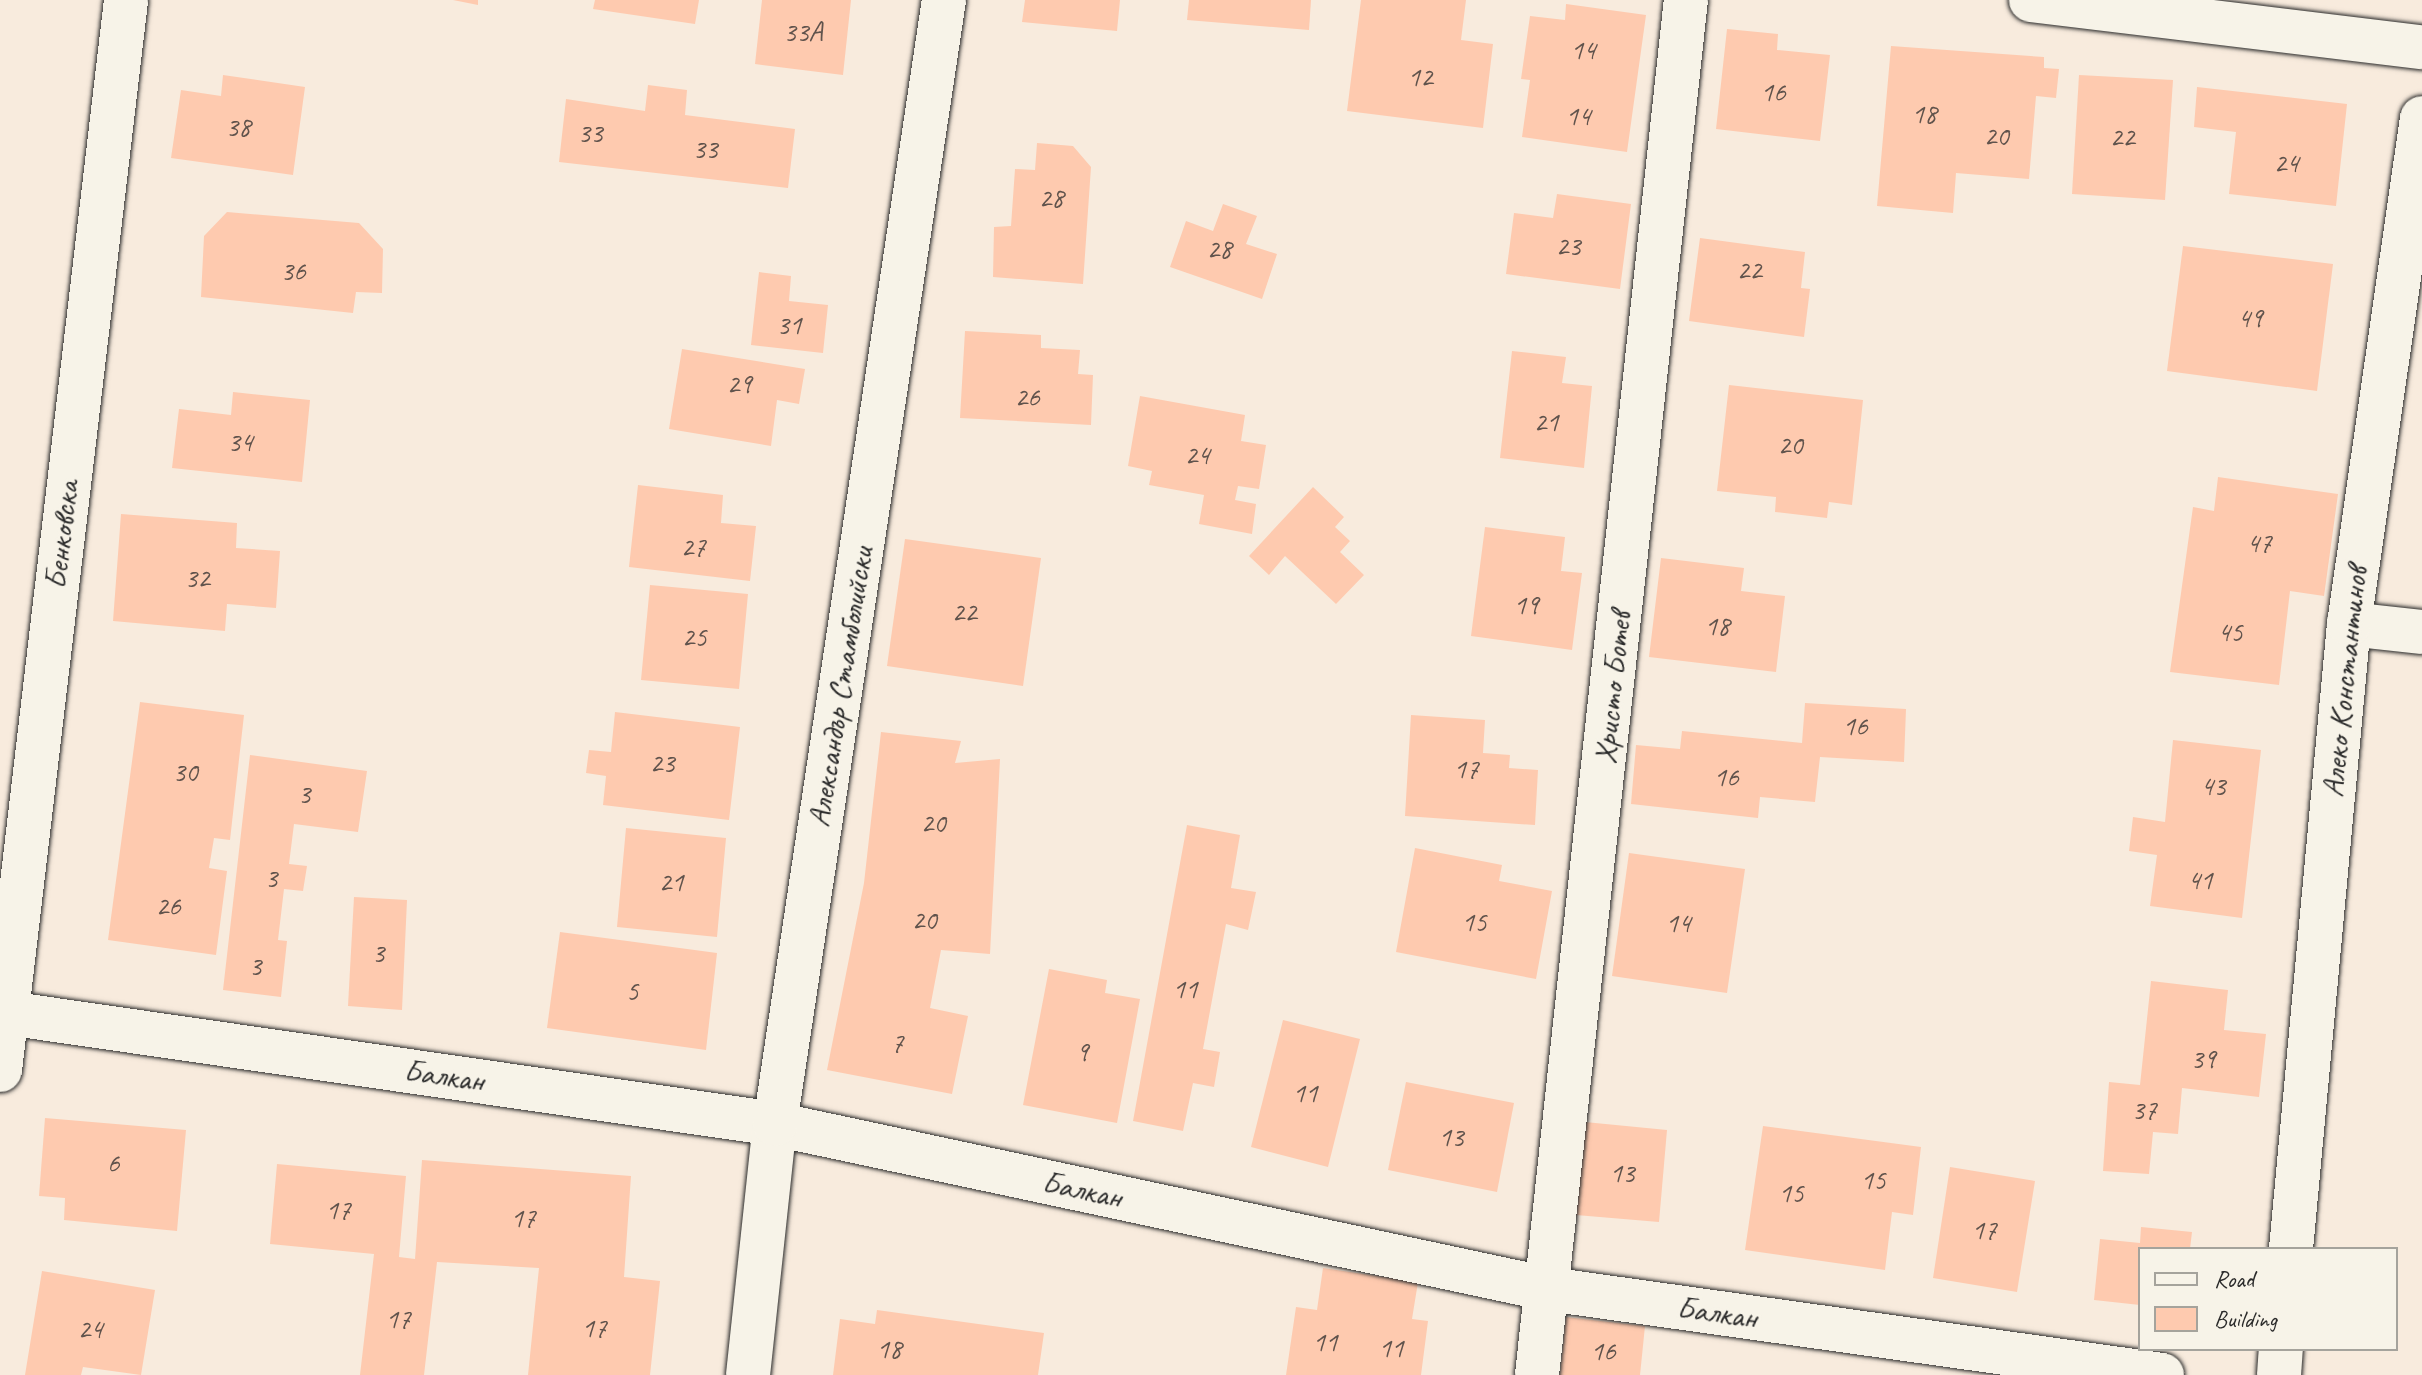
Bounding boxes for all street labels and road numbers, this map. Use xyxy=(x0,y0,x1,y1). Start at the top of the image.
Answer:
street label: Бенковска xyxy=(36,479,88,591)
street label: Александър Стамболийски xyxy=(800,544,882,830)
street label: Алеко Константинов xyxy=(2314,567,2376,797)
street label: Христо Ботев xyxy=(1586,610,1640,766)
street label: Балкан xyxy=(402,1051,486,1101)
street label: Балкан xyxy=(1039,1163,1125,1217)
street label: Балкан xyxy=(1675,1288,1759,1338)

